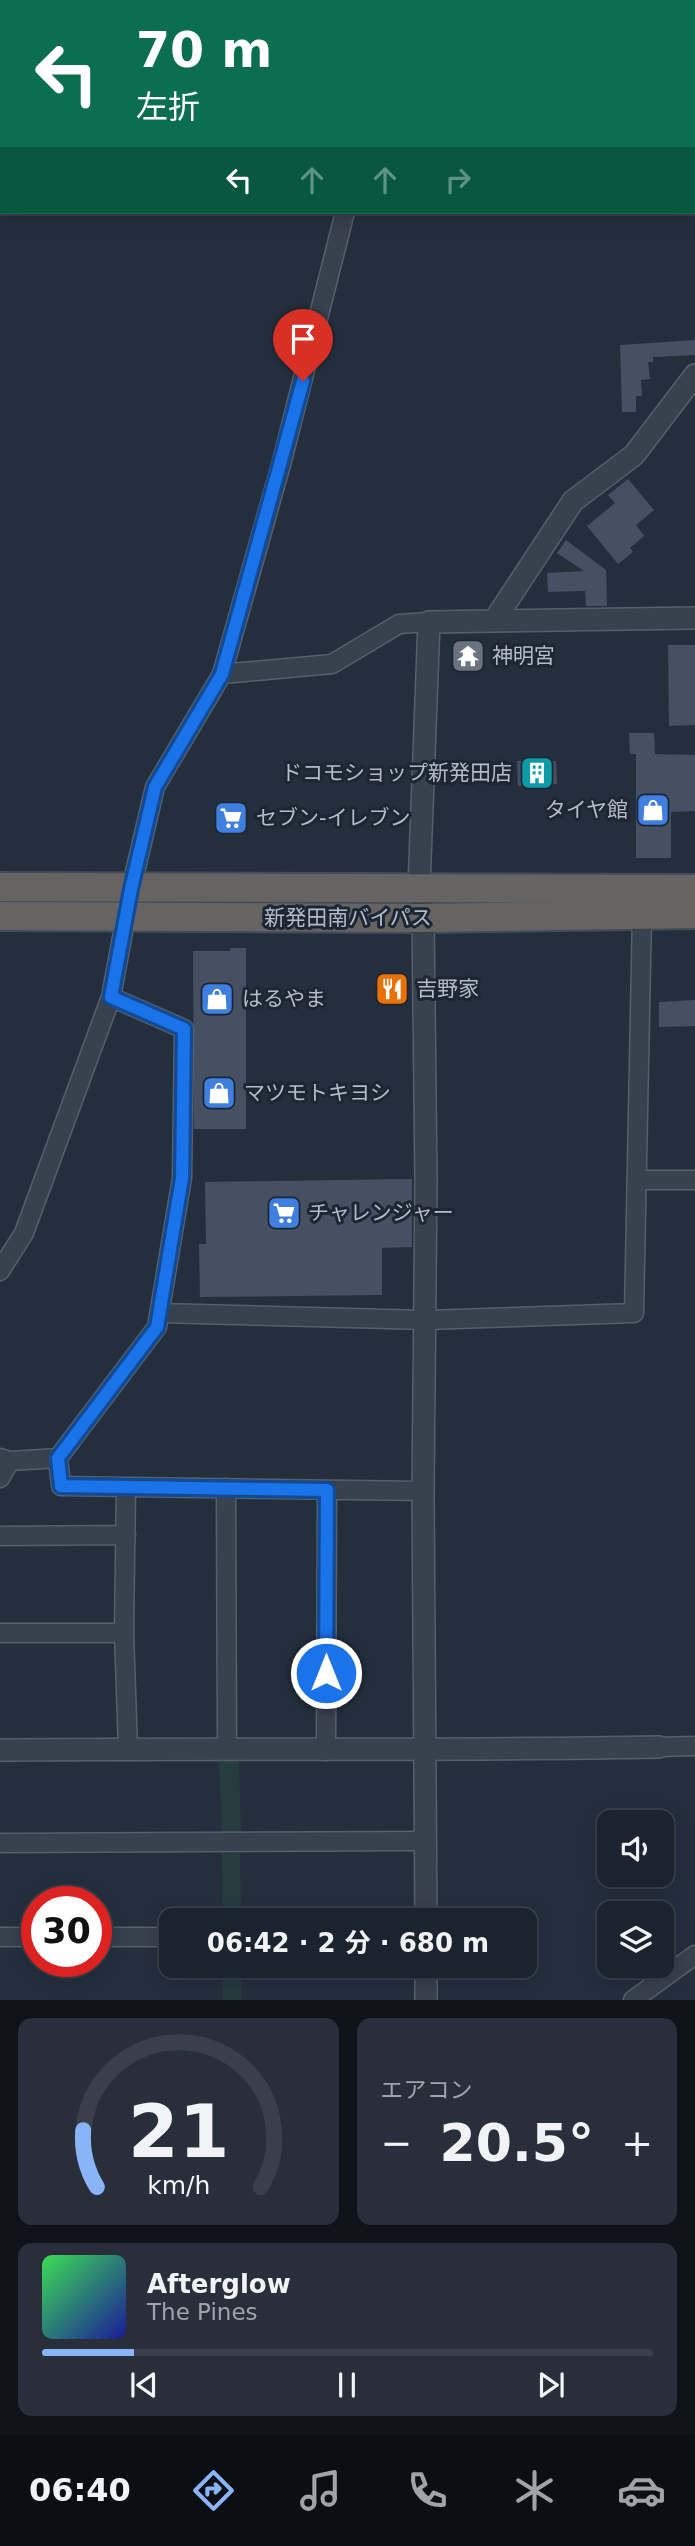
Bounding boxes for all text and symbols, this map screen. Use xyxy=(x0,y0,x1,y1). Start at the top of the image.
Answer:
text: 70 m xyxy=(136,22,272,79)
icon: left xyxy=(21,28,112,119)
text: 左折 xyxy=(136,88,200,126)
icon: left xyxy=(220,161,258,199)
icon: ahead xyxy=(293,161,331,199)
icon: ahead xyxy=(366,161,404,199)
icon: right xyxy=(439,161,477,199)
pin xyxy=(273,309,333,381)
icon: arrive xyxy=(284,320,322,358)
temple icon: 神明宮 xyxy=(449,637,487,675)
place label: 神明宮 xyxy=(492,644,555,668)
building icon: ドコモショップ新発田店 xyxy=(518,754,556,792)
place label: ドコモショップ新発田店 xyxy=(281,761,512,785)
shop icon: タイヤ館 xyxy=(634,791,672,829)
place label: タイヤ館 xyxy=(545,798,628,822)
supermarket icon: セブン-イレブン xyxy=(212,799,250,837)
place label: セブン-イレブン xyxy=(256,806,411,830)
street label: 新発田南バイパス xyxy=(264,906,432,930)
restaurant icon: 吉野家 xyxy=(373,970,411,1008)
place label: 吉野家 xyxy=(416,977,479,1001)
shop icon: はるやま xyxy=(198,980,236,1018)
place label: はるやま xyxy=(242,987,326,1011)
shop icon: マツモトキヨシ xyxy=(200,1074,238,1112)
place label: マツモトキヨシ xyxy=(244,1081,391,1105)
supermarket icon: チャレンジャー xyxy=(265,1194,303,1232)
place label: チャレンジャー xyxy=(308,1201,454,1225)
position arrow xyxy=(289,1636,363,1710)
map controls xyxy=(597,1810,674,1978)
button: sound xyxy=(597,1810,674,1887)
speed limit sign: 30 xyxy=(21,1886,112,1977)
button: layers xyxy=(597,1901,674,1978)
text: 06:42 · 2 分 · 680 m xyxy=(207,1928,489,1958)
text: エアコン xyxy=(381,2077,473,2103)
text: 21 xyxy=(128,2090,229,2175)
text: 20.5° xyxy=(440,2113,594,2173)
text: − xyxy=(381,2121,412,2165)
text: + xyxy=(621,2121,653,2165)
text: km/h xyxy=(147,2171,210,2200)
text: Afterglow xyxy=(147,2269,291,2299)
text: The Pines xyxy=(147,2299,258,2325)
icon: previous xyxy=(125,2366,163,2404)
icon: pause xyxy=(328,2366,366,2404)
icon: next xyxy=(532,2366,570,2404)
icon: directions xyxy=(189,2466,238,2515)
icon: music xyxy=(296,2466,345,2515)
icon: phone xyxy=(403,2466,452,2515)
icon: climate xyxy=(510,2466,559,2515)
icon: car xyxy=(617,2466,666,2515)
text: 06:40 xyxy=(29,2471,131,2509)

